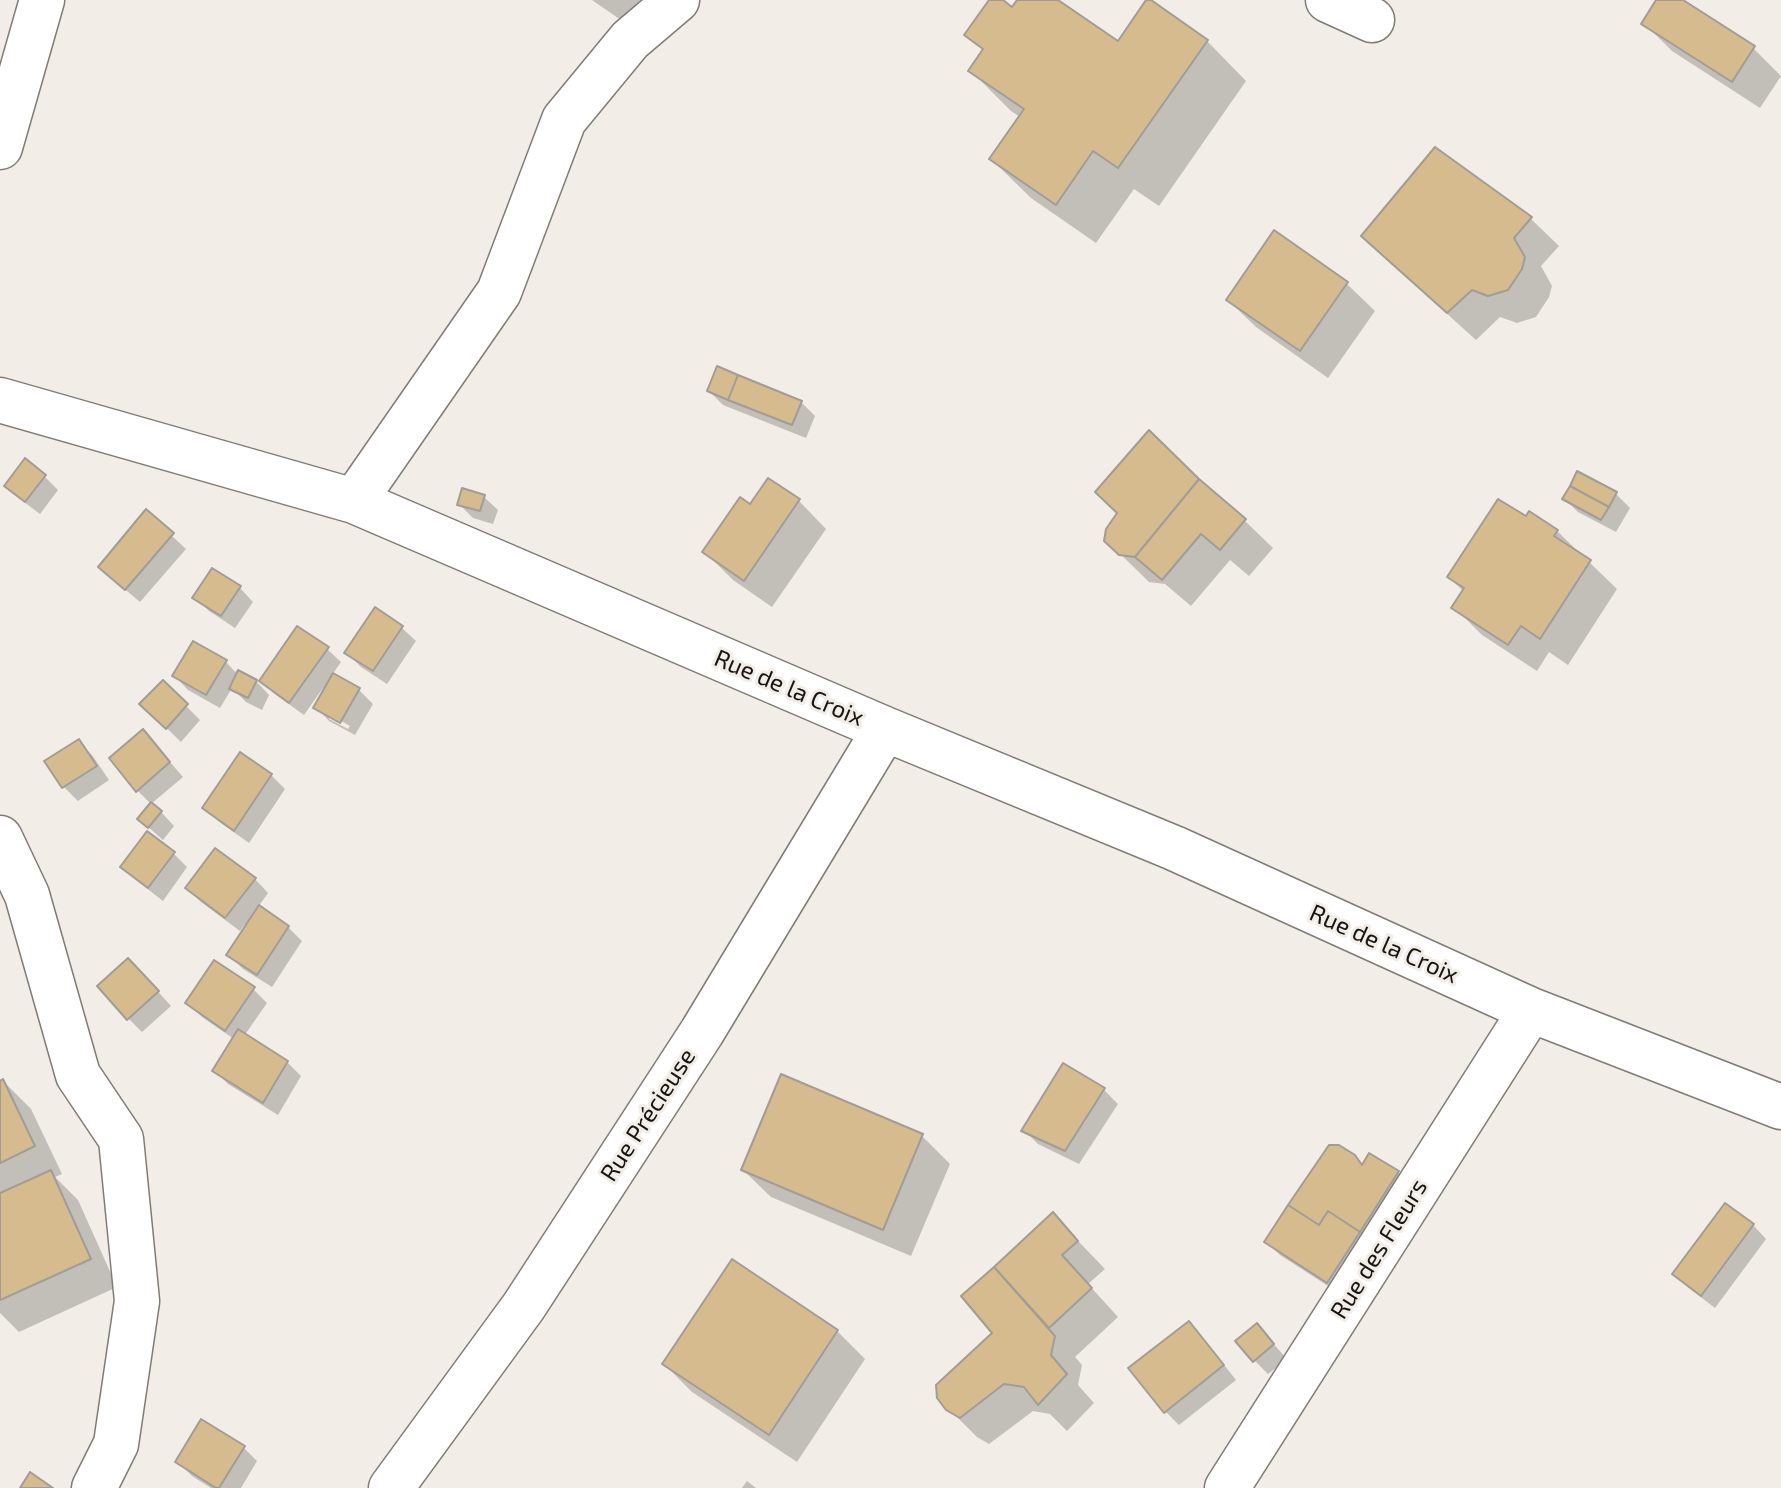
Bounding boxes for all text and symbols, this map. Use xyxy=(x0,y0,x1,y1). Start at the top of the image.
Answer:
street label: Rue de la Croix xyxy=(710,644,868,732)
street label: Rue de la Croix xyxy=(1305,898,1463,990)
street label: Rue Précieuse xyxy=(594,1043,702,1187)
street label: Rue des Fleurs xyxy=(1325,1174,1433,1324)

